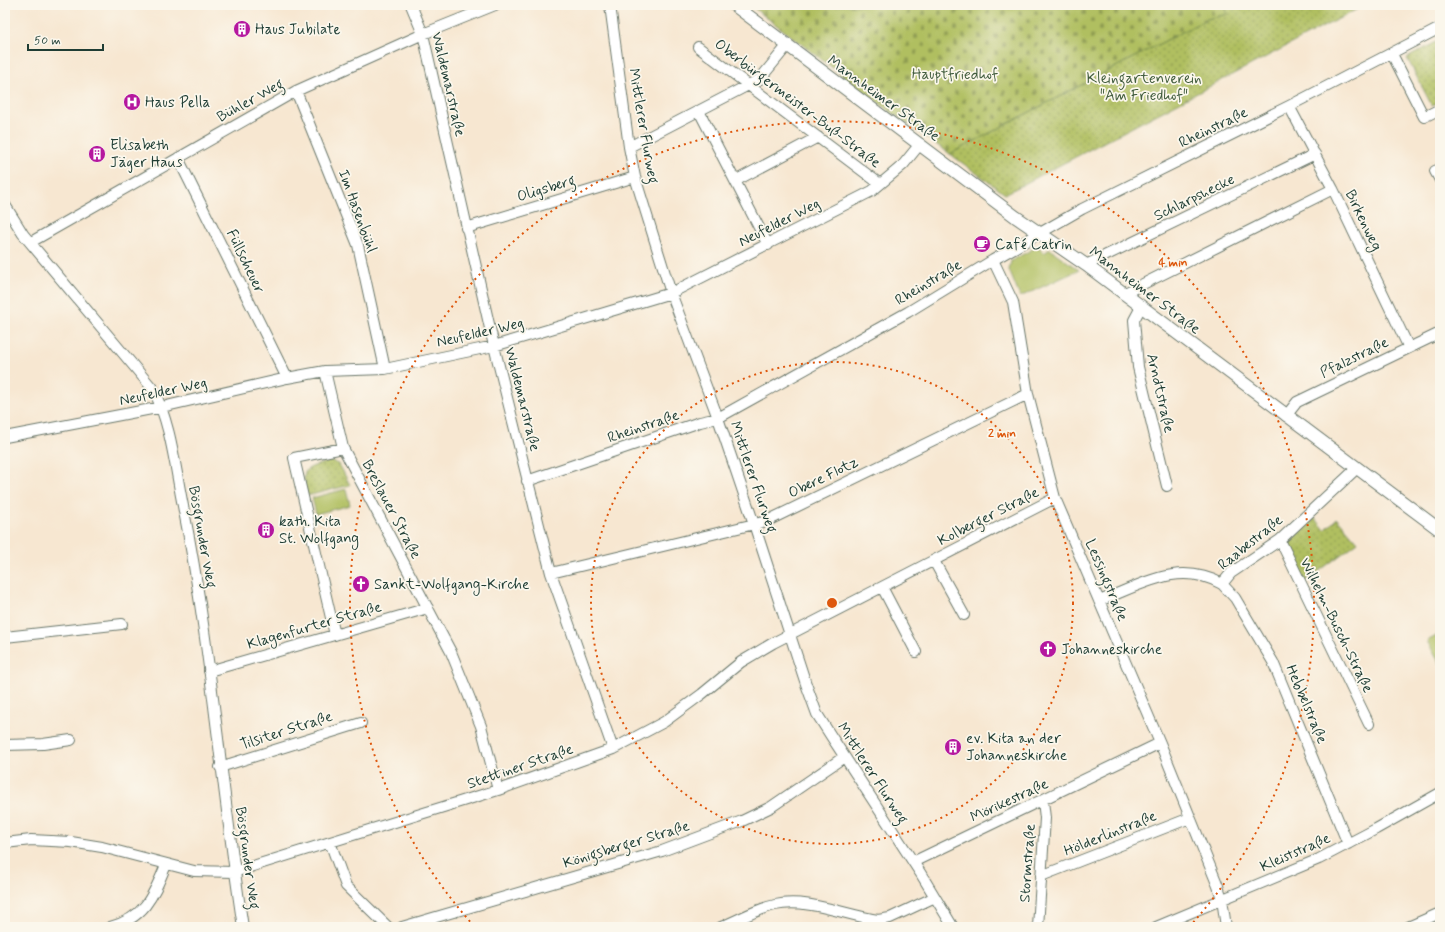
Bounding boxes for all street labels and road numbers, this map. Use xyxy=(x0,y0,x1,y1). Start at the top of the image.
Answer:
street label: Waldemarstraße xyxy=(426,30,470,138)
street label: Oberbürgermeister-Buß-Straße xyxy=(710,35,885,174)
street label: Mannheimer Straße xyxy=(823,51,944,147)
street label: Mittlerer Flurweg xyxy=(622,67,663,186)
street label: Bühler Weg xyxy=(213,74,288,128)
street label: Rheinstraße xyxy=(1176,103,1251,153)
street label: Im Hasenbühl xyxy=(333,167,381,256)
street label: Schlarpshecke xyxy=(1151,170,1239,226)
street label: Oligsberg xyxy=(515,171,578,208)
street label: Birkenweg xyxy=(1339,187,1386,255)
street label: Neufelder Weg xyxy=(735,194,824,252)
street label: Füllscheuer xyxy=(221,226,269,297)
street label: Mannheimer Straße xyxy=(1085,242,1204,339)
street label: Rheinstraße xyxy=(891,255,966,311)
street label: Neufelder Weg xyxy=(435,313,526,353)
street label: Pfalzstraße xyxy=(1317,333,1392,383)
street label: Waldemarstraße xyxy=(499,345,545,453)
street label: Arndtstraße xyxy=(1141,352,1179,435)
street label: Neufelder Weg xyxy=(118,373,209,411)
street label: Rheinstraße xyxy=(605,405,682,449)
street label: Mittlerer Flurweg xyxy=(724,419,782,536)
street label: Obere Flotz xyxy=(785,452,862,503)
street label: Breslauer Straße xyxy=(357,456,426,562)
street label: Kolberger Straße xyxy=(934,483,1043,552)
street label: Bösgrunder Weg xyxy=(182,484,221,590)
street label: Raabestraße xyxy=(1214,510,1287,575)
street label: Lessingstraße xyxy=(1079,536,1132,625)
street label: Wilhelm-Busch-Straße xyxy=(1295,555,1377,696)
street label: Klagenfurter Straße xyxy=(245,597,384,656)
street label: Hebbelstraße xyxy=(1280,662,1332,747)
street label: Tilsiter Straße xyxy=(238,707,335,755)
street label: Mittlerer Flurweg xyxy=(831,719,912,829)
street label: Stettiner Straße xyxy=(465,739,576,794)
street label: Mörikestraße xyxy=(967,774,1052,828)
street label: Bösgrunder Weg xyxy=(229,805,264,911)
street label: Hölderlinstraße xyxy=(1061,806,1160,862)
street label: Königsberger Straße xyxy=(561,816,692,875)
street label: Stormstraße xyxy=(1015,823,1041,903)
street label: Kleiststraße xyxy=(1257,829,1334,877)

